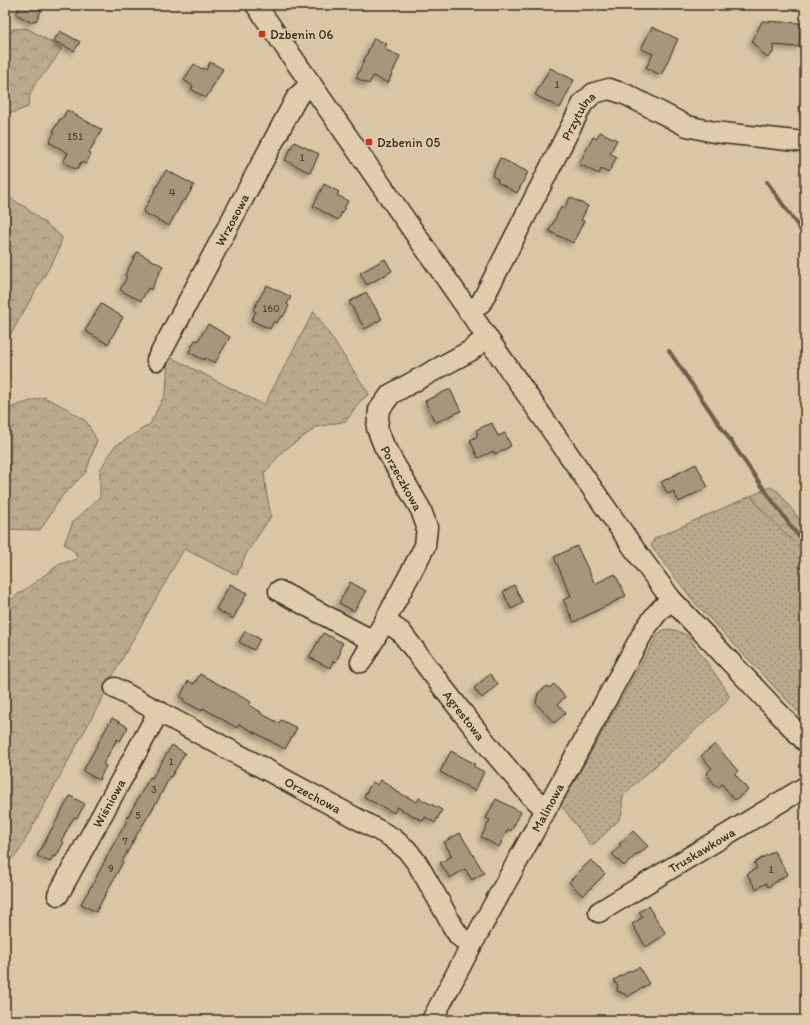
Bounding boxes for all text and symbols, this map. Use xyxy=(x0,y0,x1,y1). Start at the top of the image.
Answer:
place label: Dzbenin 06 xyxy=(270,27,334,42)
marker: Dzbenin 06 xyxy=(257,29,267,39)
house number: 1 xyxy=(554,78,560,91)
street label: Przytulna xyxy=(558,88,599,143)
house number: 151 xyxy=(67,130,83,143)
place label: Dzbenin 05 xyxy=(377,135,441,150)
marker: Dzbenin 05 xyxy=(364,137,374,147)
house number: 1 xyxy=(299,151,305,164)
house number: 4 xyxy=(169,186,176,199)
street label: Wrzosowa xyxy=(212,191,252,249)
house number: 160 xyxy=(262,302,280,315)
street label: Porzeczkowa xyxy=(378,443,426,514)
street label: Agrestowa xyxy=(440,688,488,744)
house number: 1 xyxy=(168,755,174,768)
street label: Orzechowa xyxy=(282,774,344,817)
street label: Wiśniowa xyxy=(90,776,128,830)
street label: Malinowa xyxy=(528,780,567,834)
house number: 3 xyxy=(151,783,157,796)
house number: 5 xyxy=(135,809,141,822)
street label: Truskawkowa xyxy=(666,824,738,876)
house number: 7 xyxy=(122,835,128,848)
house number: 9 xyxy=(108,862,114,875)
house number: 1 xyxy=(768,863,774,876)

